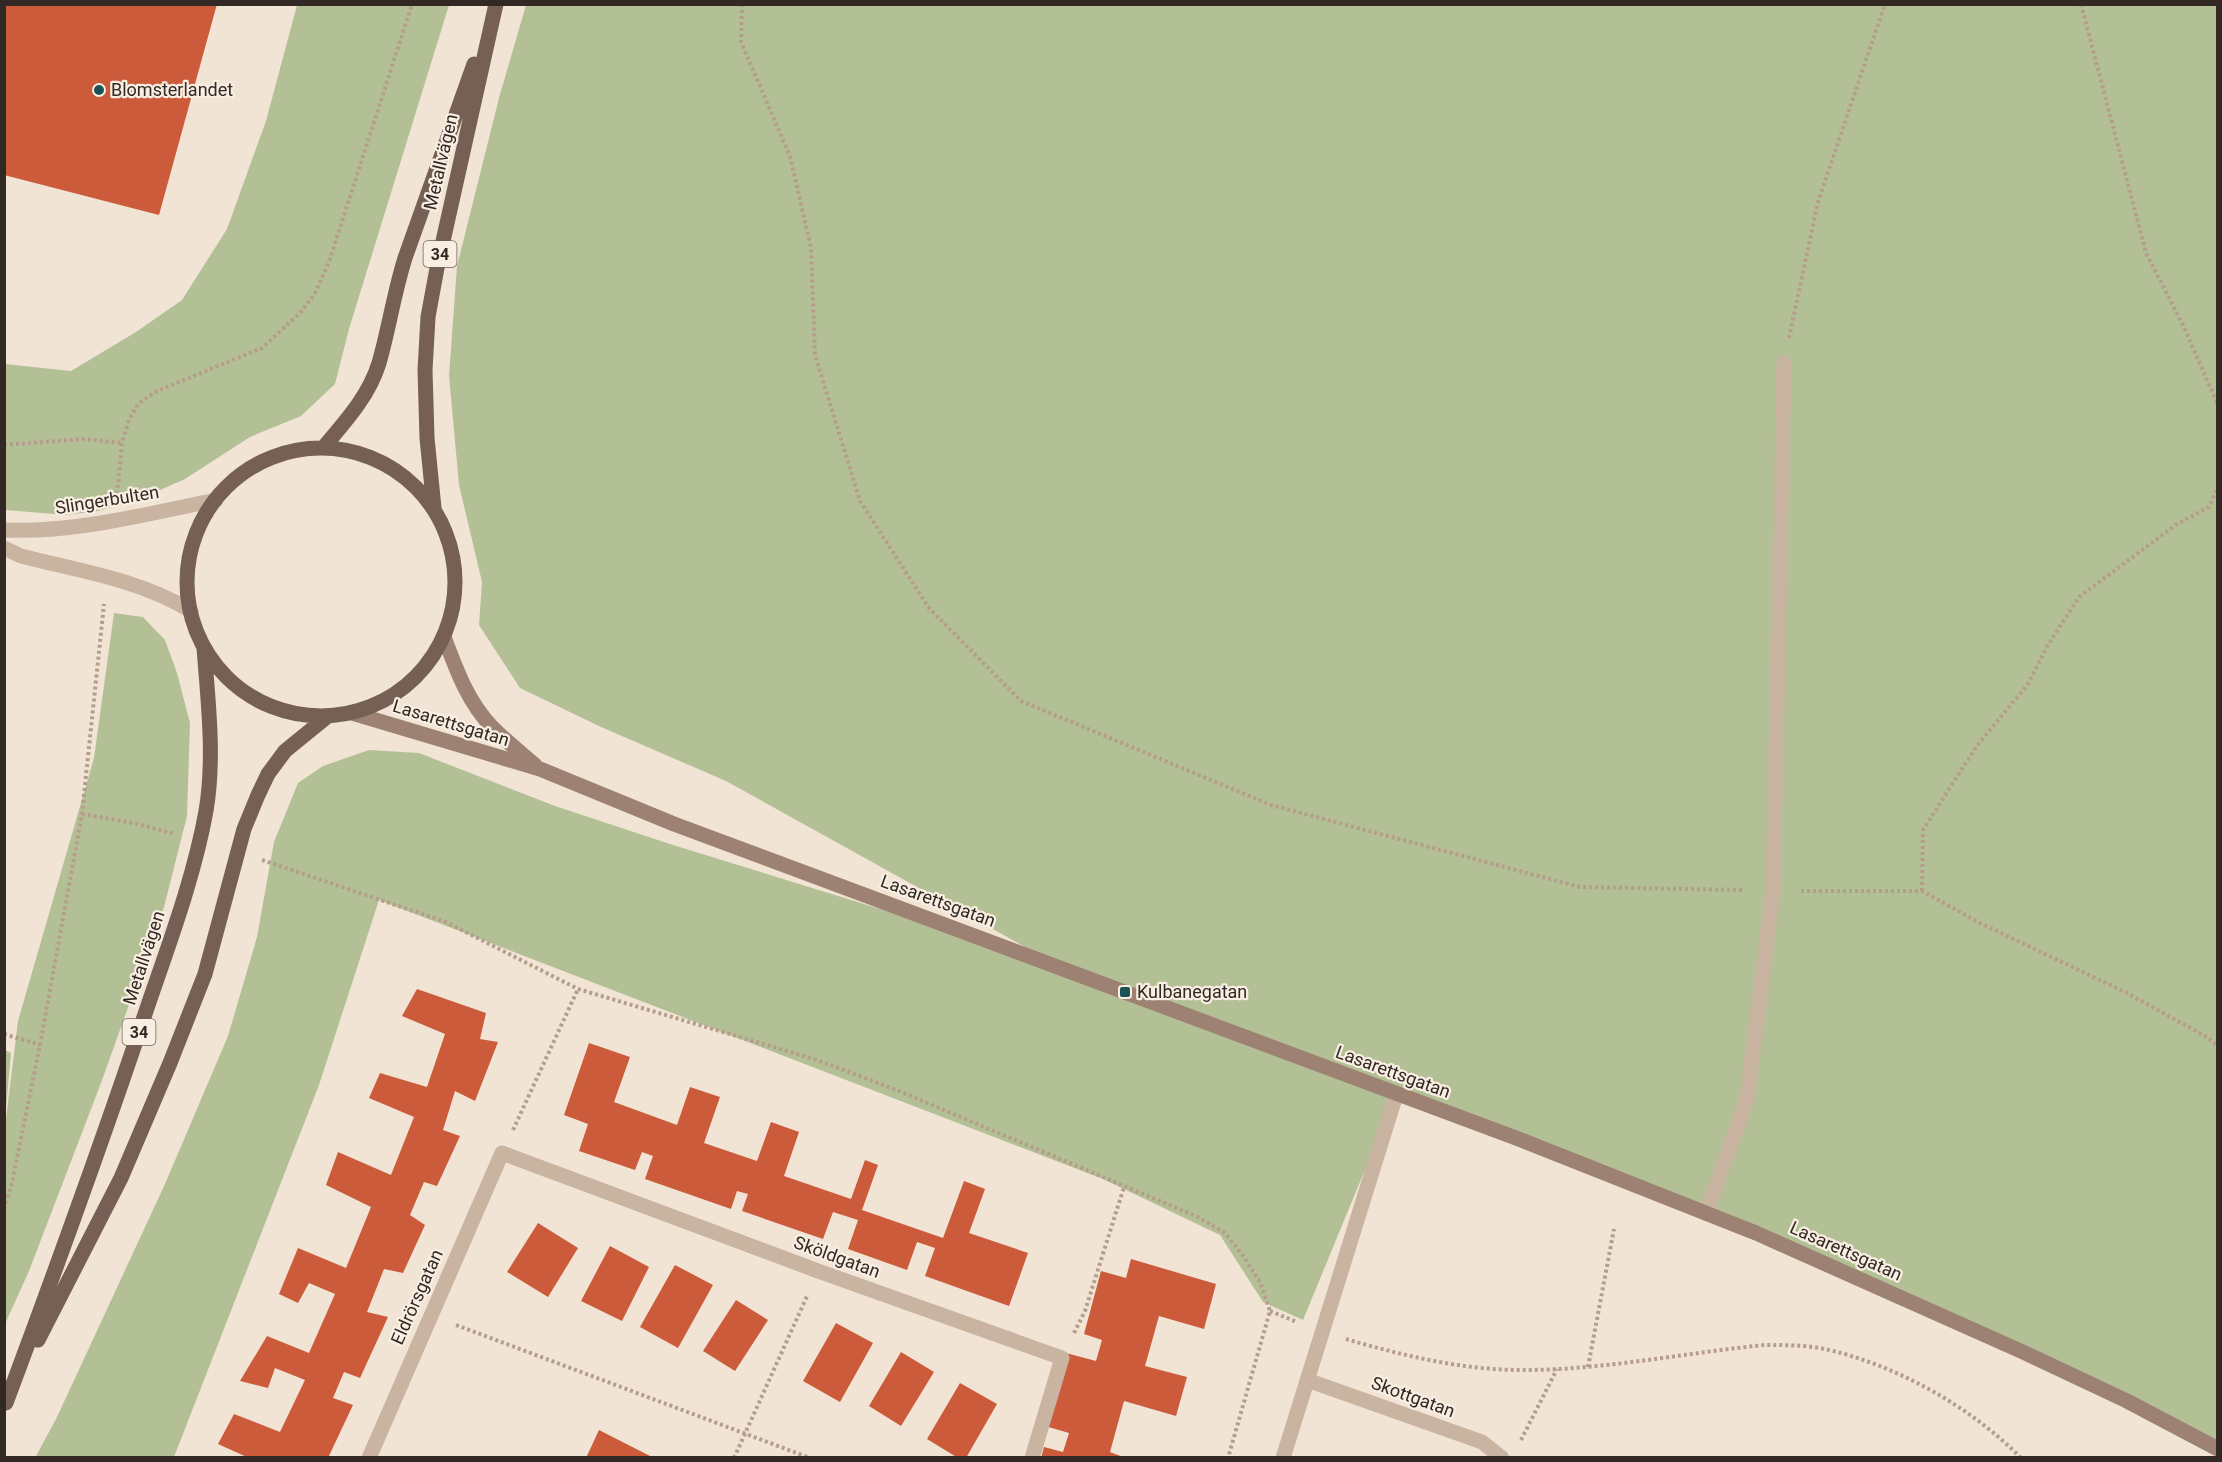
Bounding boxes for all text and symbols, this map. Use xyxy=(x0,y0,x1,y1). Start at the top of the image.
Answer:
place label: Blomsterlandet xyxy=(111,79,233,100)
marker: Blomsterlandet xyxy=(92,83,106,97)
street label: Metallvägen xyxy=(419,112,462,212)
road number: 34 xyxy=(424,241,456,267)
street label: Slingerbulten xyxy=(53,481,160,518)
street label: Lasarettsgatan xyxy=(390,695,512,750)
street label: Lasarettsgatan xyxy=(878,870,998,931)
street label: Metallvägen xyxy=(118,908,169,1008)
place label: Kulbanegatan xyxy=(1137,981,1247,1002)
marker: Kulbanegatan xyxy=(1118,985,1132,999)
road number: 34 xyxy=(122,1019,156,1045)
street label: Lasarettsgatan xyxy=(1333,1041,1453,1102)
street label: Lasarettsgatan xyxy=(1787,1216,1906,1285)
street label: Sköldgatan xyxy=(791,1231,883,1282)
street label: Eldrörsgatan xyxy=(386,1246,447,1348)
street label: Skottgatan xyxy=(1369,1372,1458,1421)

